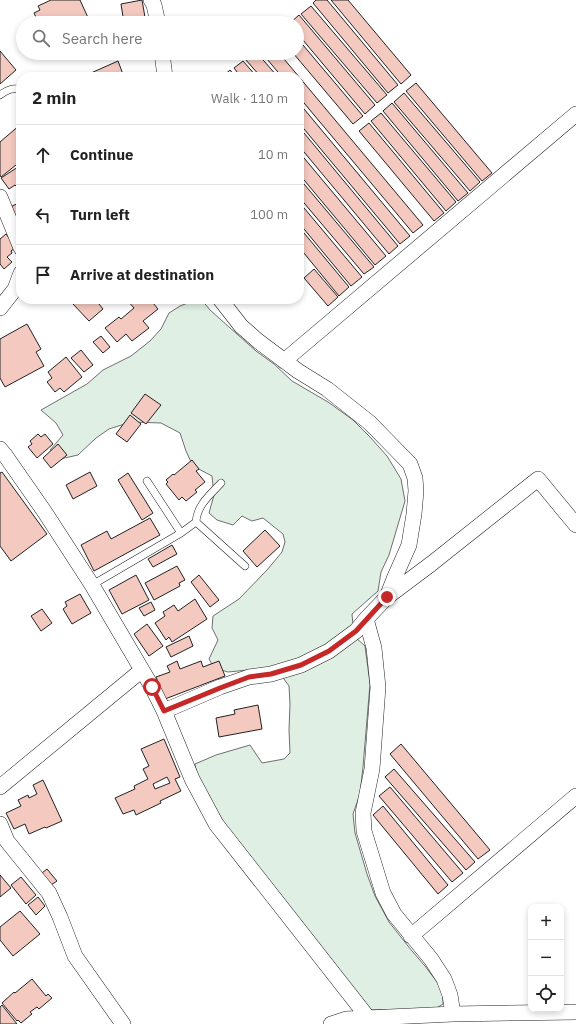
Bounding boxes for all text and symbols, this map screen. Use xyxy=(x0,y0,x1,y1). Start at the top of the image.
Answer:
search box xyxy=(16,16,304,60)
icon: search xyxy=(30,27,52,49)
text: Search here xyxy=(62,29,142,48)
text: 2 min xyxy=(32,87,76,109)
text: Walk · 110 m xyxy=(211,90,288,107)
icon: ahead xyxy=(32,144,54,166)
text: Continue xyxy=(70,145,134,164)
text: 10 m xyxy=(258,146,288,163)
icon: left xyxy=(32,204,54,226)
text: Turn left xyxy=(70,205,130,224)
text: 100 m xyxy=(250,206,288,223)
icon: arrive xyxy=(32,264,54,286)
text: Arrive at destination xyxy=(70,265,214,284)
route end xyxy=(378,588,396,606)
route start xyxy=(143,678,161,696)
map controls xyxy=(528,904,564,1012)
button: + xyxy=(528,904,564,940)
button: − xyxy=(528,940,564,976)
button: locate xyxy=(528,976,564,1012)

